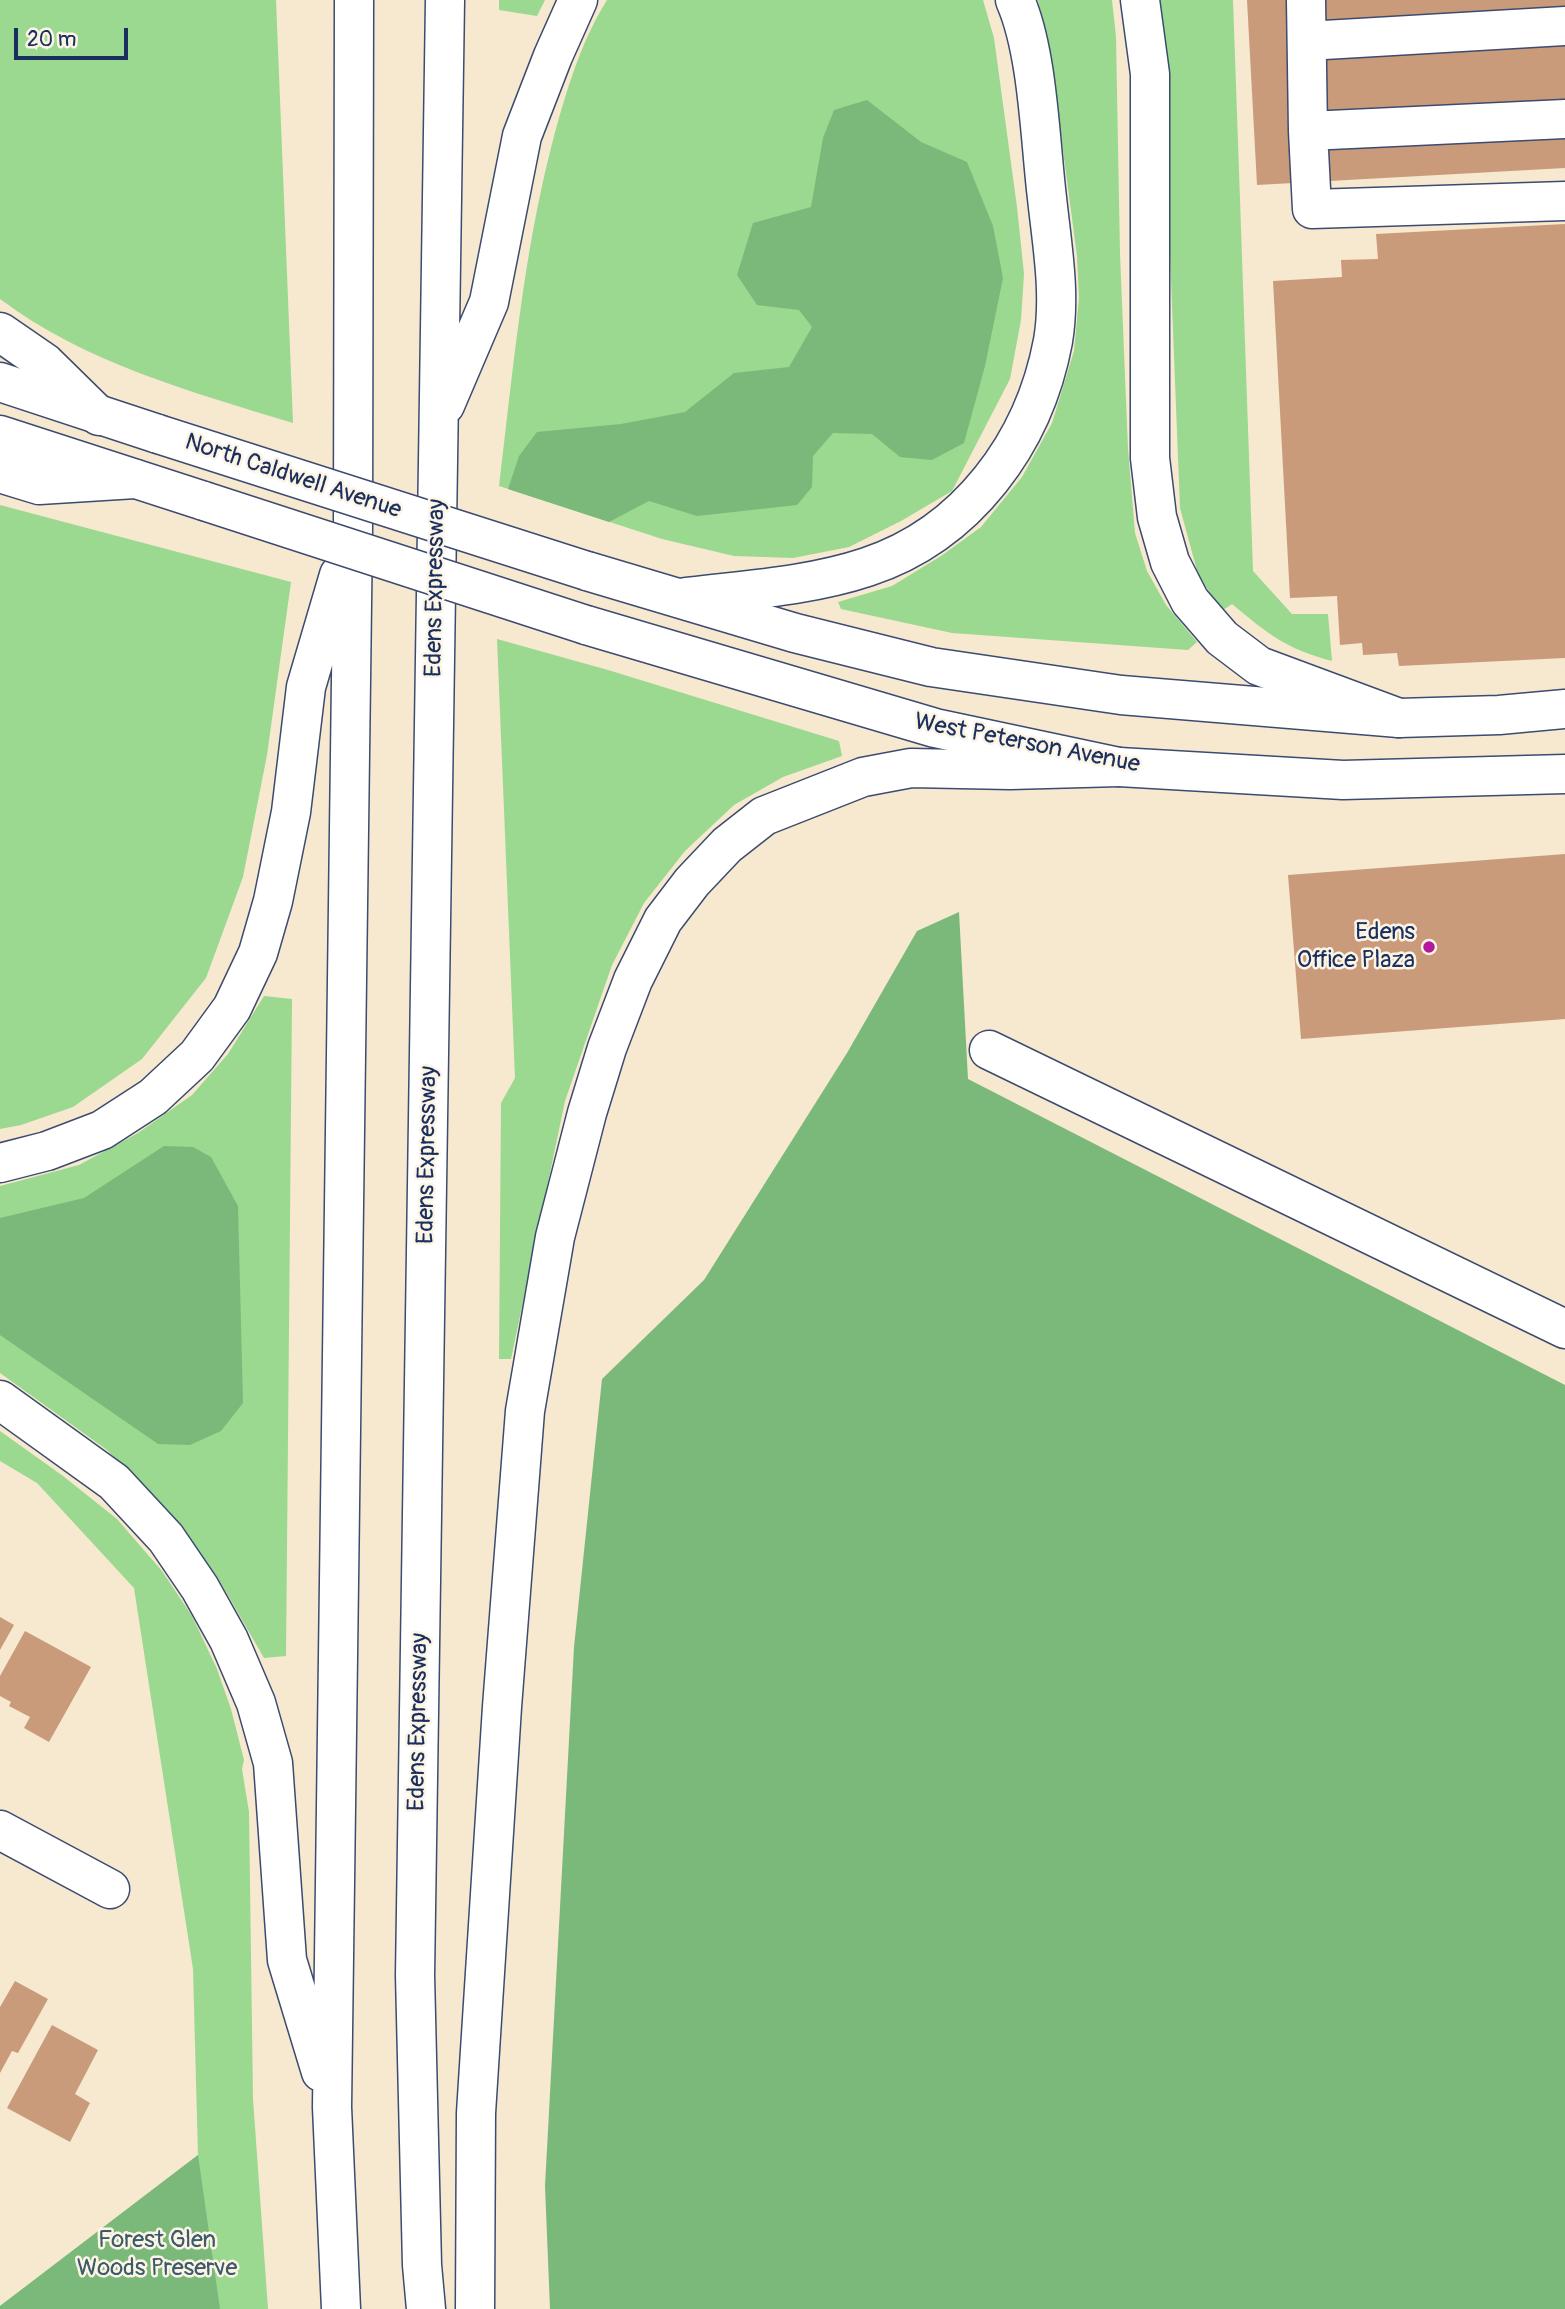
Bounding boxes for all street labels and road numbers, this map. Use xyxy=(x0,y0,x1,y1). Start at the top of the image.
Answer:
street label: North Caldwell Avenue xyxy=(181,428,405,526)
street label: Edens Expressway xyxy=(420,499,452,677)
street label: West Peterson Avenue xyxy=(912,708,1142,780)
street label: Edens Expressway xyxy=(412,1066,444,1244)
street label: Edens Expressway xyxy=(403,1633,435,1811)

